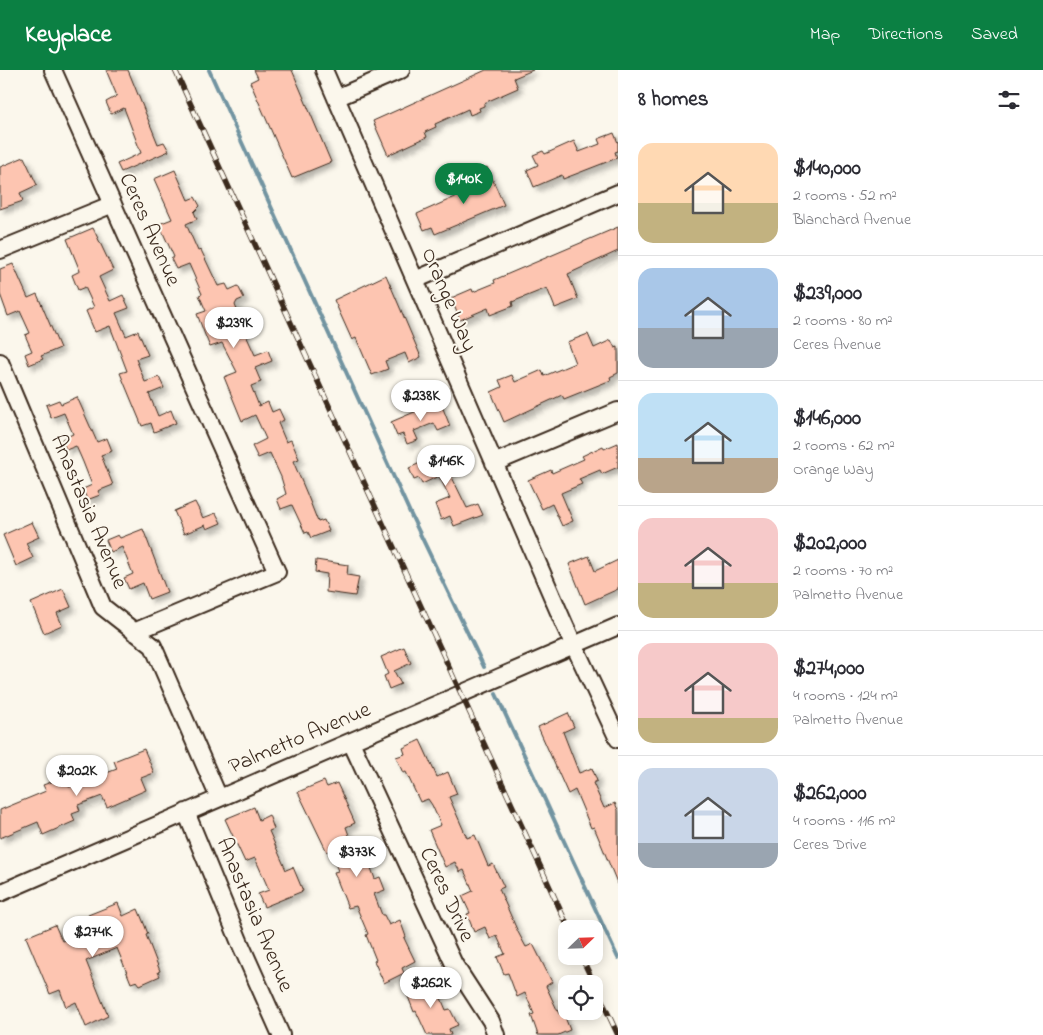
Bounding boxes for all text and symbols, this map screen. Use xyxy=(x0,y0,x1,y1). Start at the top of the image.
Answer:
text: Keyplace xyxy=(25,18,111,53)
text: Map xyxy=(810,22,840,48)
text: Directions xyxy=(868,22,943,48)
text: Saved xyxy=(971,22,1018,48)
text: 8 homes xyxy=(638,85,708,115)
icon: filters xyxy=(995,86,1023,114)
text: $140,000 xyxy=(793,154,861,184)
pin: $140K xyxy=(429,162,499,205)
icon: home xyxy=(678,163,738,223)
text: $140K xyxy=(446,167,482,191)
street label: Ceres Avenue xyxy=(110,168,188,292)
text: 2 rooms · 52 m² xyxy=(793,184,897,208)
text: Blanchard Avenue xyxy=(793,208,911,232)
street label: Orange Way xyxy=(411,243,484,357)
text: $239,000 xyxy=(793,279,862,309)
icon: home xyxy=(678,288,738,348)
pin: $239K xyxy=(199,306,269,349)
text: 2 rooms · 80 m² xyxy=(793,309,893,333)
text: $239K xyxy=(216,311,252,335)
text: Ceres Avenue xyxy=(793,333,881,357)
pin: $238K xyxy=(386,380,456,422)
text: $238K xyxy=(402,384,440,408)
text: $146,000 xyxy=(793,404,861,434)
icon: home xyxy=(678,413,738,473)
street label: Anastasia Avenue xyxy=(41,430,135,594)
text: 2 rooms · 62 m² xyxy=(793,434,895,458)
pin: $146K xyxy=(411,444,481,487)
text: $146K xyxy=(428,449,464,473)
text: Orange Way xyxy=(793,458,873,482)
text: $202,000 xyxy=(793,529,866,559)
icon: home xyxy=(678,538,738,598)
text: 2 rooms · 70 m² xyxy=(793,559,893,583)
text: Palmetto Avenue xyxy=(793,583,903,607)
text: $274,000 xyxy=(793,654,864,684)
icon: home xyxy=(678,663,738,723)
text: 4 rooms · 124 m² xyxy=(793,684,898,708)
street label: Palmetto Avenue xyxy=(224,695,376,783)
text: Palmetto Avenue xyxy=(793,708,903,732)
pin: $202K xyxy=(42,754,112,797)
text: $202K xyxy=(57,759,97,783)
text: $262,000 xyxy=(793,779,867,809)
icon: home xyxy=(678,788,738,848)
text: 4 rooms · 116 m² xyxy=(793,809,896,833)
street label: Anastasia Avenue xyxy=(207,833,301,997)
text: Ceres Drive xyxy=(793,833,867,857)
pin: $373K xyxy=(322,836,392,878)
text: $373K xyxy=(338,840,376,864)
street label: Ceres Drive xyxy=(410,842,482,948)
pin: $274K xyxy=(58,916,128,958)
text: $274K xyxy=(74,920,112,944)
north arrow xyxy=(558,920,602,965)
map controls xyxy=(558,920,603,1020)
pin: $262K xyxy=(396,966,466,1009)
text: $262K xyxy=(411,971,451,995)
button: locate xyxy=(558,975,603,1020)

